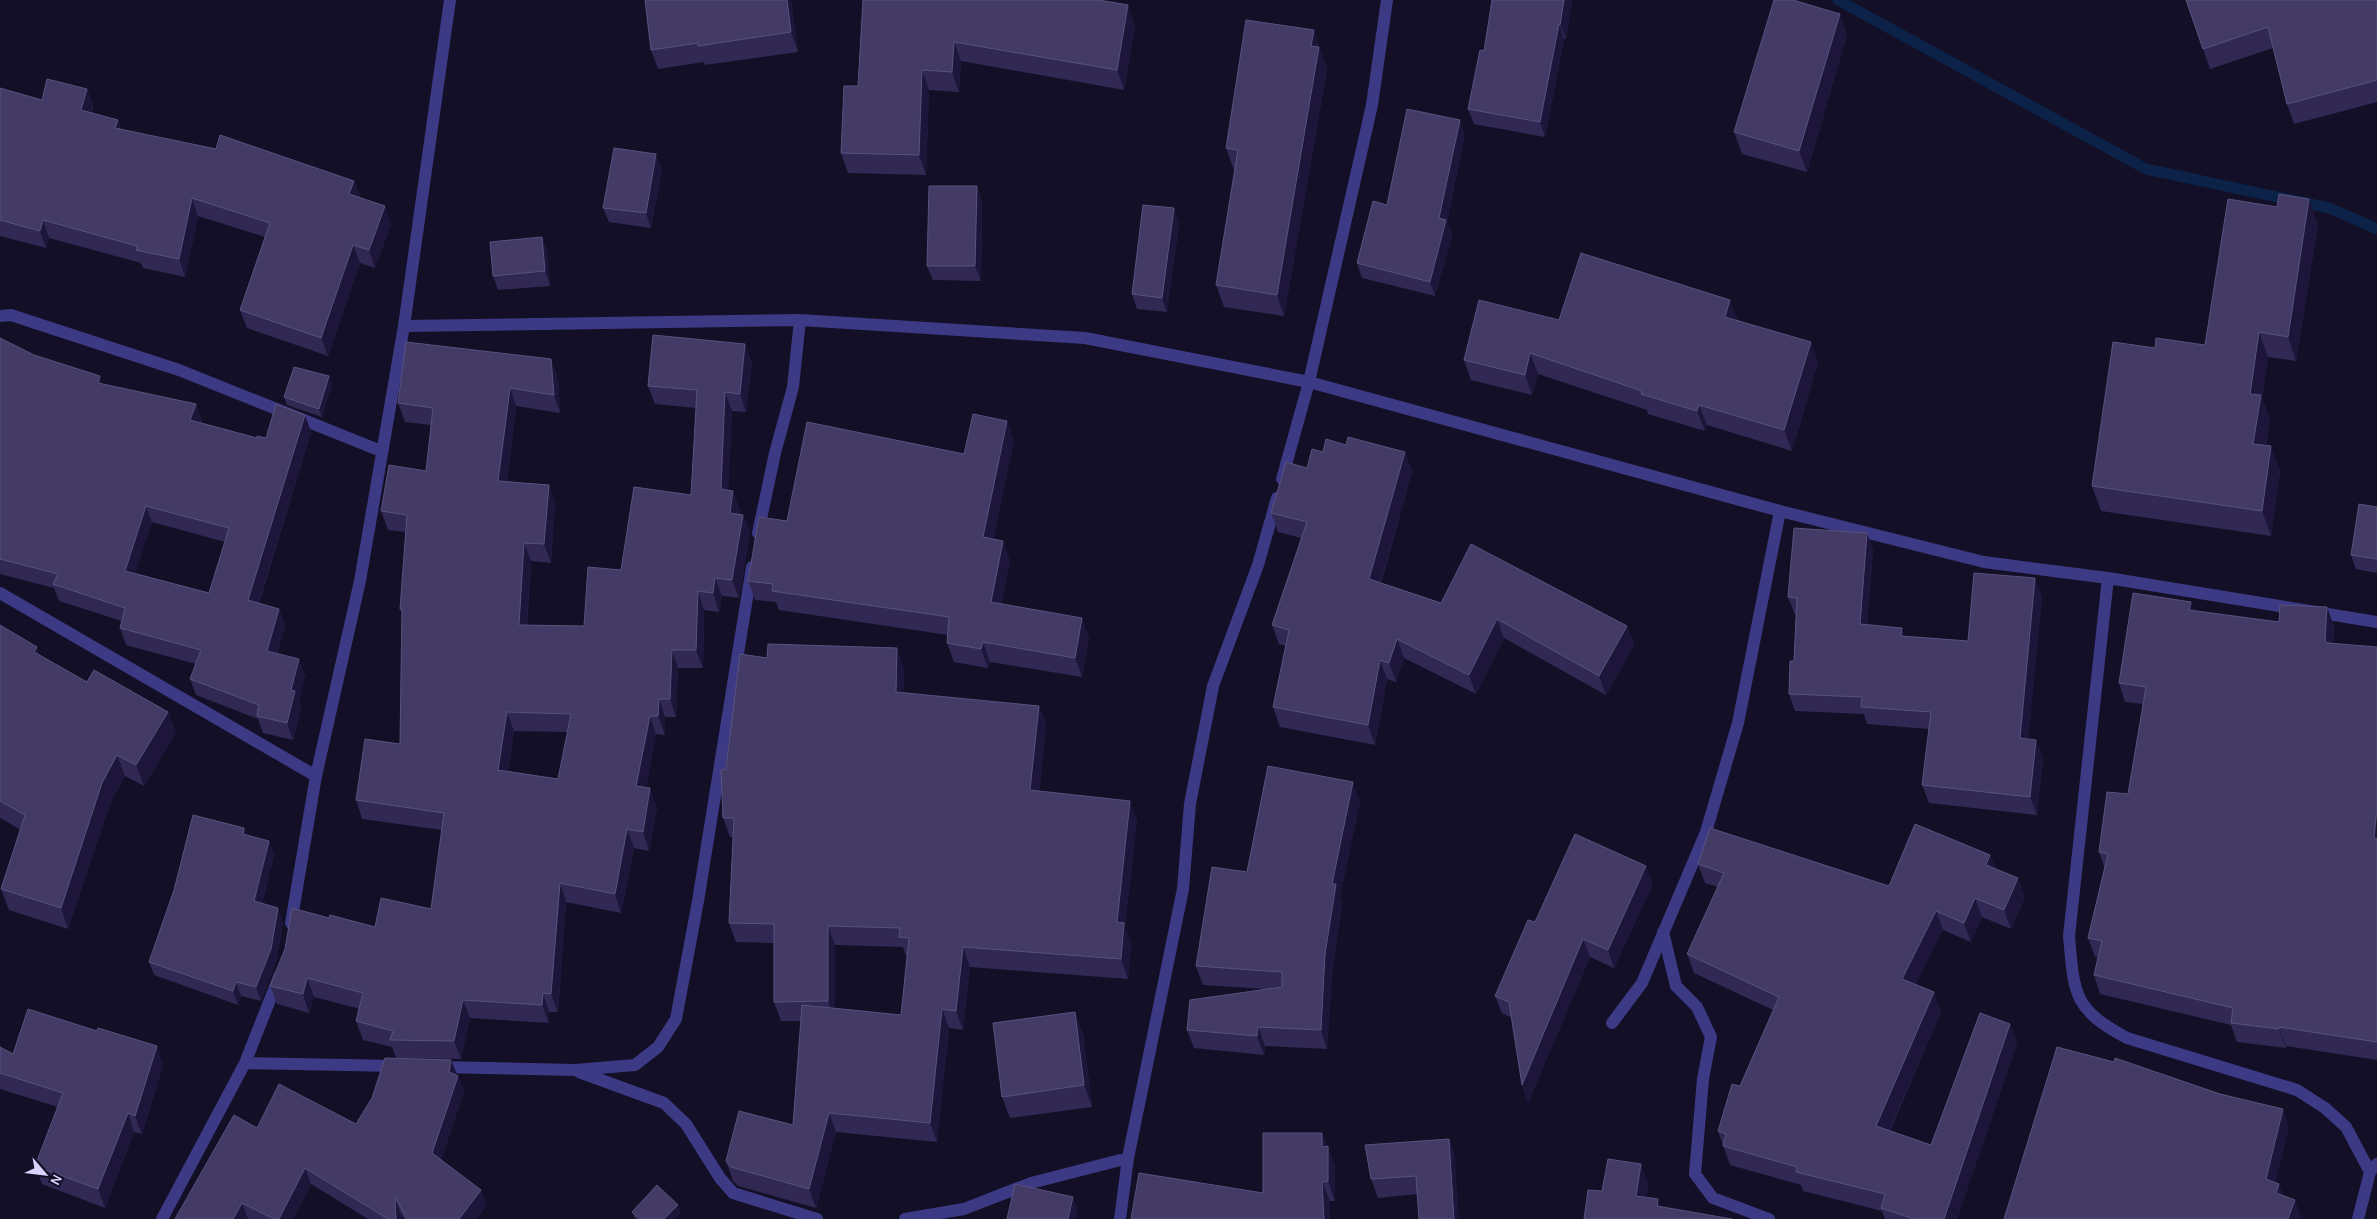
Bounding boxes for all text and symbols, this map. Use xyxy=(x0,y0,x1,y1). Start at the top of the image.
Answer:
north arrow xyxy=(20,1149,70,1199)
text: N xyxy=(46,1171,66,1188)

